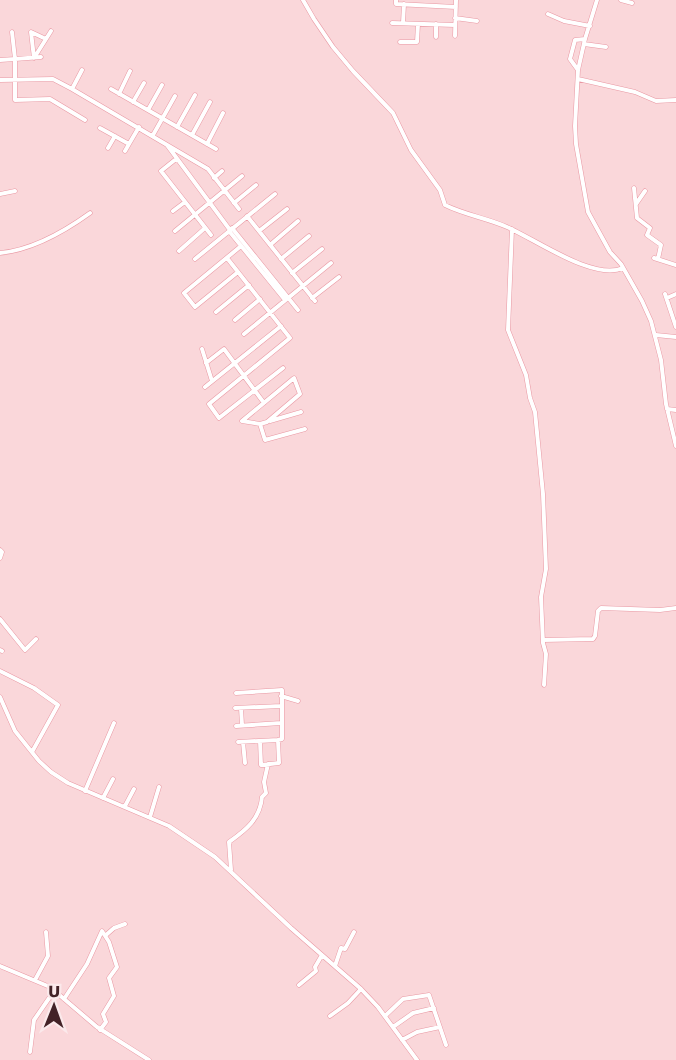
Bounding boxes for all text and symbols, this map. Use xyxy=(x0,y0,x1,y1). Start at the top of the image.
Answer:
north arrow xyxy=(24,976,84,1036)
text: U xyxy=(48,981,60,1001)

